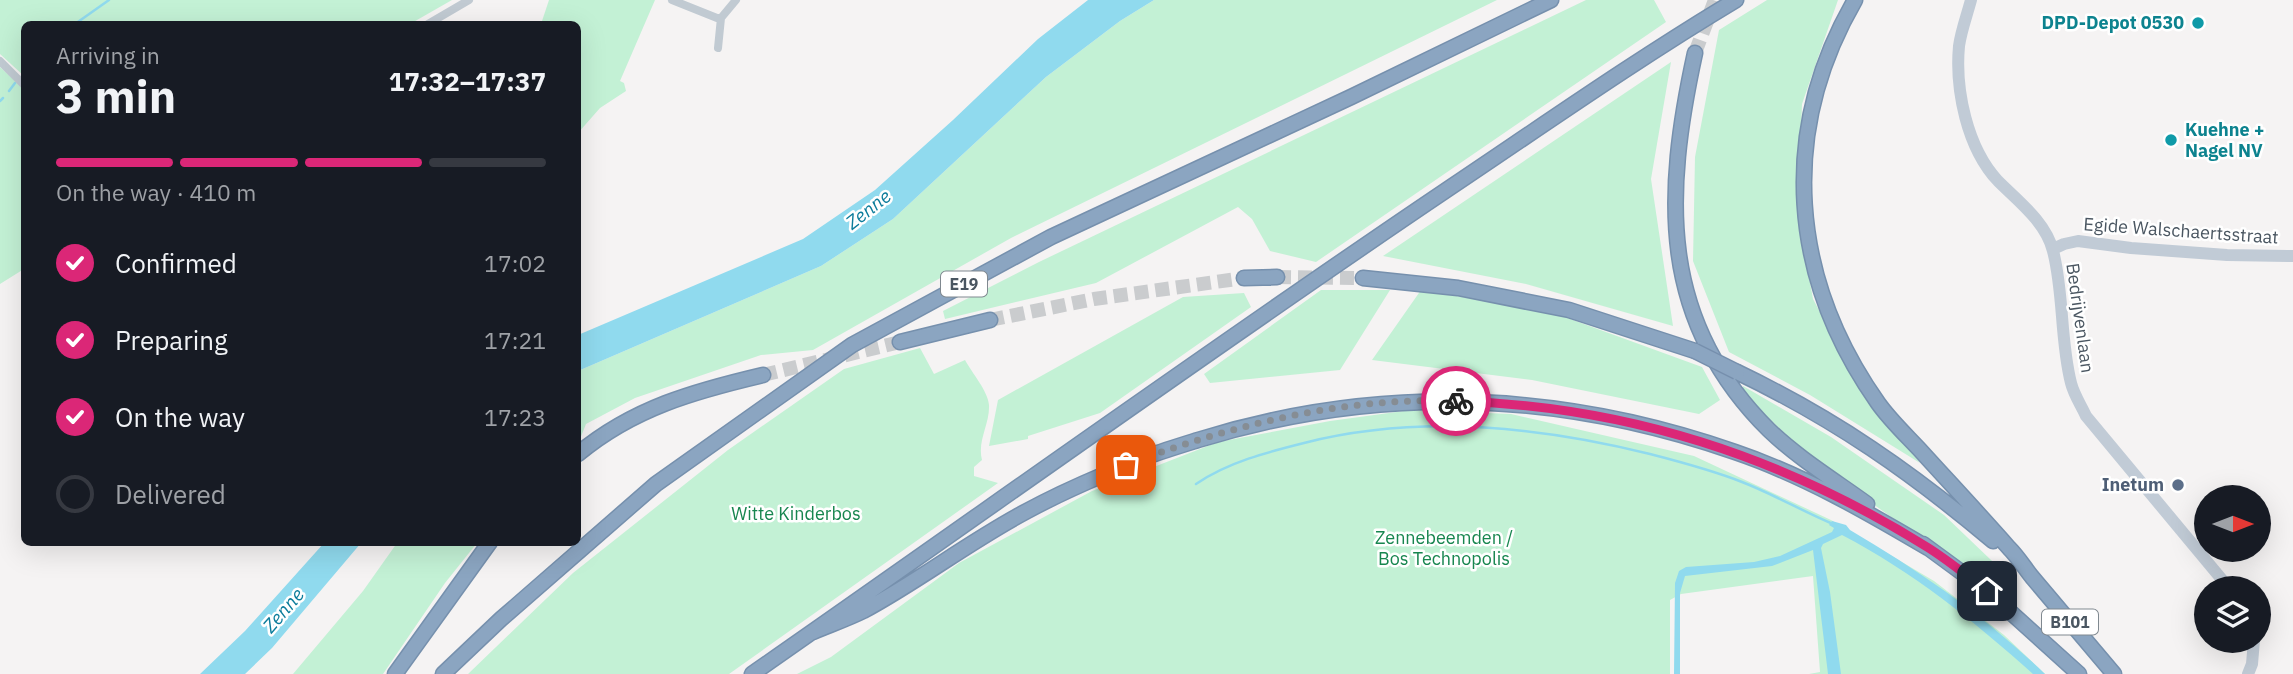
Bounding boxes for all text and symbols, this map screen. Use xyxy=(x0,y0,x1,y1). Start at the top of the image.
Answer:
place label: DPD-Depot 0530 xyxy=(2042,11,2184,34)
marker: DPD-Depot 0530 xyxy=(2190,15,2206,31)
text: Arriving in xyxy=(56,40,160,70)
text: 17:32–17:37 xyxy=(389,64,546,98)
text: 3 min xyxy=(56,66,176,126)
place label: Kuehne + Nagel NV xyxy=(2185,118,2265,162)
marker: Kuehne + Nagel NV xyxy=(2163,132,2179,148)
text: On the way · 410 m xyxy=(56,177,256,207)
water label: Zenne xyxy=(840,184,896,235)
street label: Egide Walschaertsstraat xyxy=(2083,212,2279,249)
icon: check xyxy=(56,244,94,282)
text: Confirmed xyxy=(115,246,237,280)
text: 17:02 xyxy=(484,248,546,278)
street label: Bedrijvenlaan xyxy=(2061,261,2100,374)
road number: E19 xyxy=(941,272,987,296)
icon: check xyxy=(56,321,94,359)
text: Preparing xyxy=(115,323,228,357)
text: 17:21 xyxy=(484,325,546,355)
courier xyxy=(1421,366,1491,436)
icon: bike xyxy=(1437,382,1475,420)
icon: check xyxy=(56,398,94,436)
text: On the way xyxy=(115,400,245,434)
text: 17:23 xyxy=(484,402,546,432)
pin xyxy=(1096,435,1156,495)
icon: bag xyxy=(1107,446,1145,484)
place label: Inetum xyxy=(2102,473,2164,496)
text: Delivered xyxy=(115,477,226,511)
marker: Inetum xyxy=(2170,477,2186,493)
north arrow xyxy=(2194,485,2272,562)
map controls xyxy=(2194,485,2271,653)
park label: Witte Kinderbos xyxy=(731,502,861,525)
park label: Zennebeemden / Bos Technopolis xyxy=(1375,526,1513,570)
pin xyxy=(1957,561,2017,621)
icon: home xyxy=(1968,572,2006,610)
button: layers xyxy=(2194,576,2271,653)
water label: Zenne xyxy=(256,583,309,638)
road number: B101 xyxy=(2042,610,2098,635)

